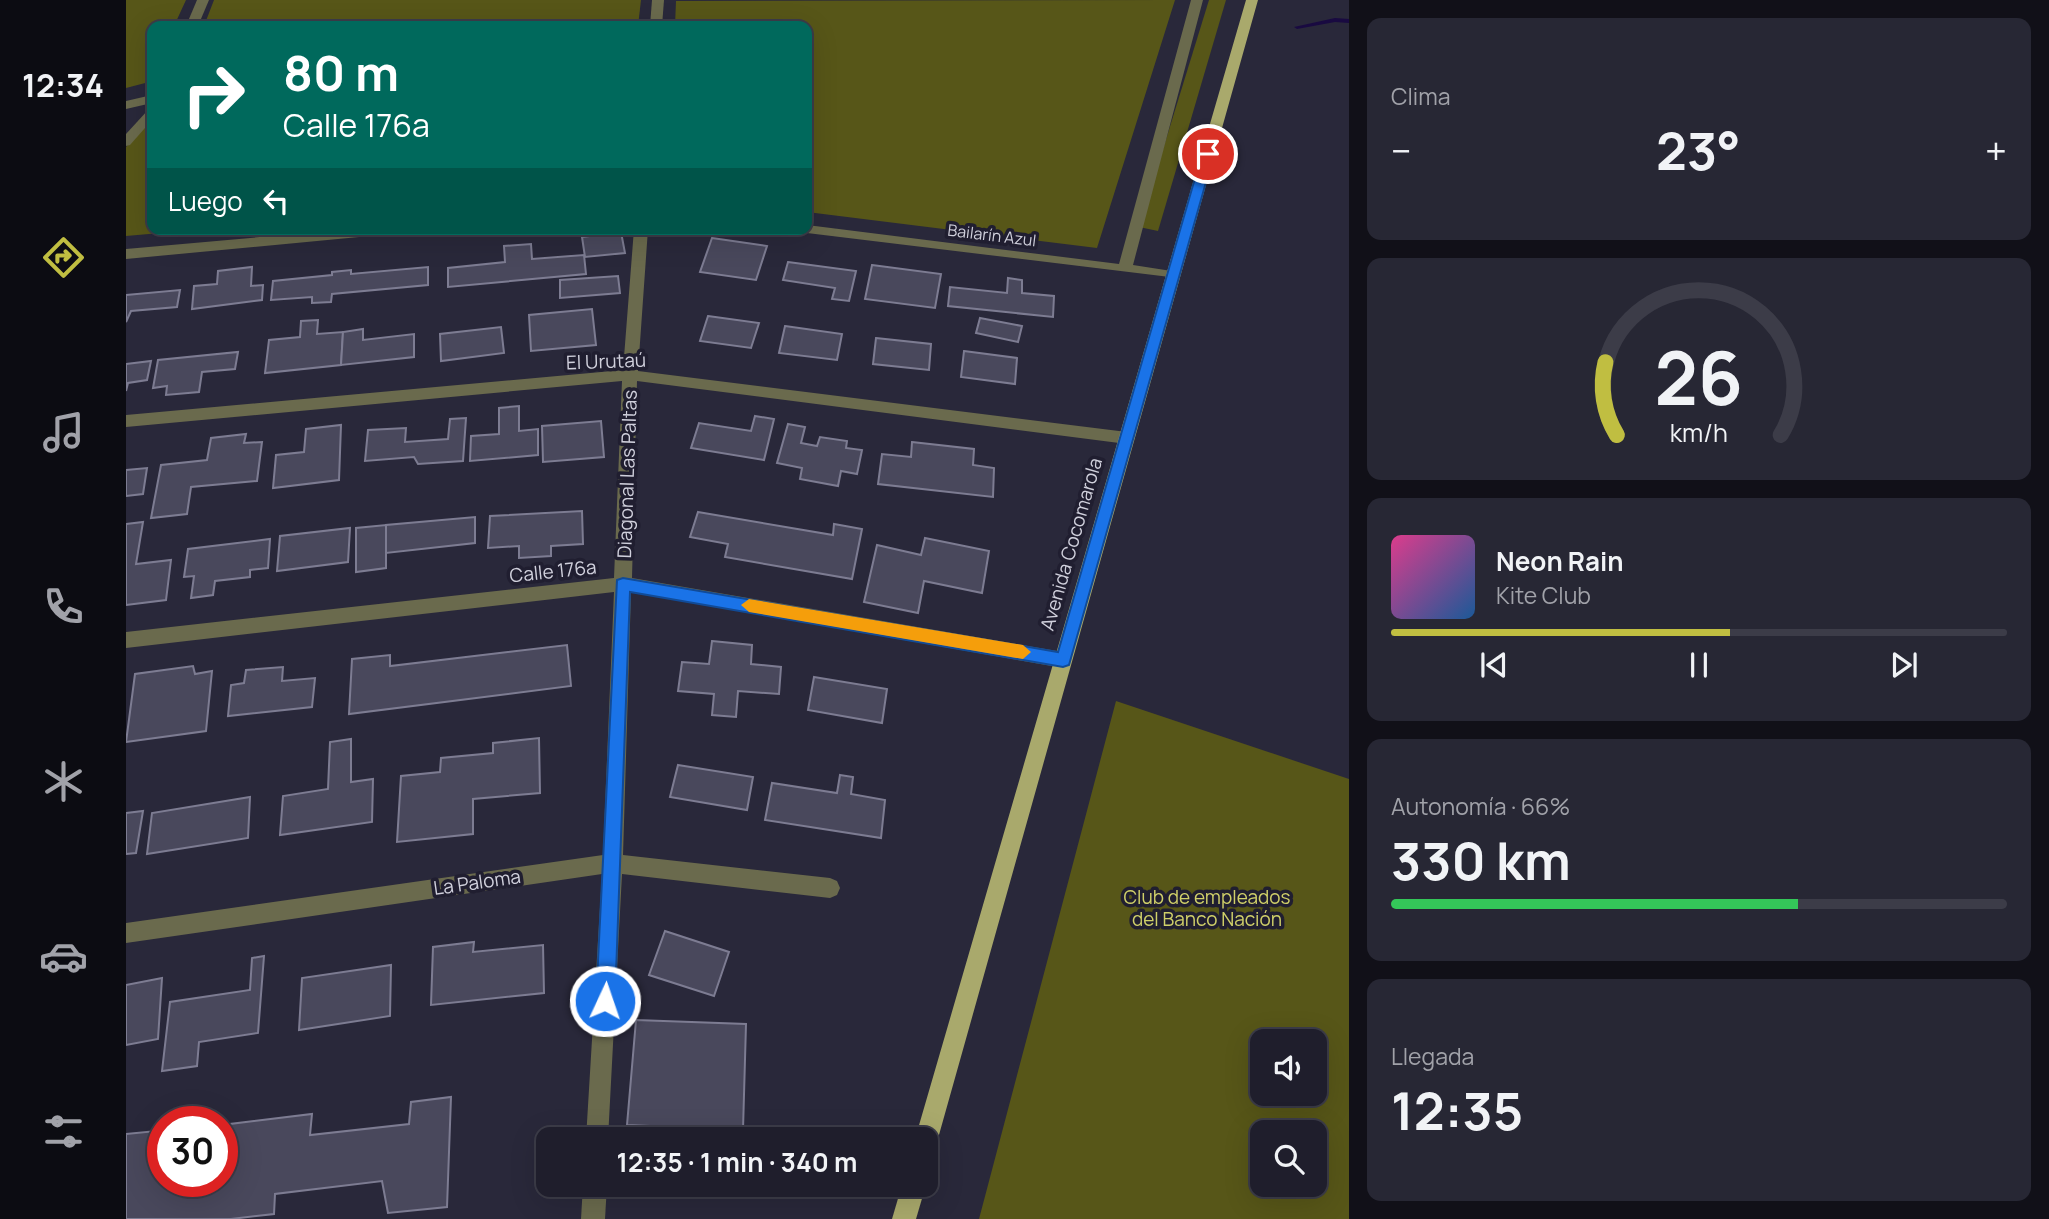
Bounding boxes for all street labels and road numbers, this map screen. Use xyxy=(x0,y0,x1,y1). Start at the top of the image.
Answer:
street label: Bailarín Azul xyxy=(946,219,1038,251)
street label: El Urutaú xyxy=(566,347,646,375)
street label: Diagonal Las Paltas xyxy=(611,389,643,559)
street label: Avenida Cocomarola xyxy=(1034,455,1108,633)
street label: Calle 176a xyxy=(508,554,598,588)
street label: La Paloma xyxy=(432,863,522,901)

